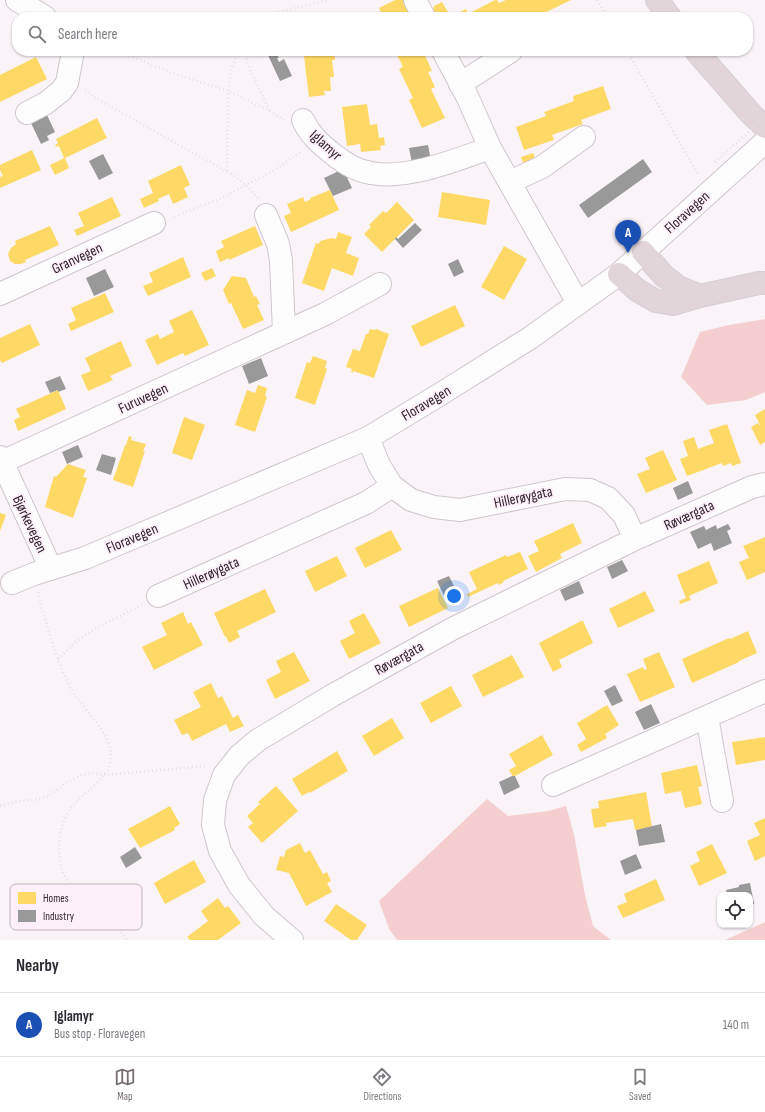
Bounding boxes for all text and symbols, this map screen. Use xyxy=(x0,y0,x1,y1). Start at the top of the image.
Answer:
search box xyxy=(12,12,753,56)
icon: search xyxy=(26,23,48,45)
text: Search here xyxy=(58,25,118,44)
street label: Iglamyr xyxy=(305,126,346,165)
street label: Floravegen xyxy=(661,187,714,238)
pin: A xyxy=(615,220,641,253)
street label: Granvegen xyxy=(49,238,106,278)
street label: Furuvegen xyxy=(115,379,171,418)
street label: Floravegen xyxy=(398,381,455,426)
street label: Hillerøygata xyxy=(492,482,554,513)
street label: Bjørkevegen xyxy=(8,492,51,556)
street label: Røværgata xyxy=(661,496,718,535)
street label: Floravegen xyxy=(103,519,161,558)
street label: Hillerøygata xyxy=(180,553,242,594)
your location xyxy=(444,586,464,606)
street label: Røværgata xyxy=(371,637,427,680)
legend xyxy=(10,884,142,930)
text: Homes xyxy=(43,892,69,905)
map controls xyxy=(717,892,753,928)
button: locate xyxy=(717,892,753,928)
text: Industry xyxy=(43,910,75,923)
text: Nearby xyxy=(16,956,59,976)
text: Iglamyr xyxy=(54,1007,94,1026)
text: A xyxy=(26,1017,32,1033)
text: 140 m xyxy=(723,1017,749,1033)
text: Bus stop · Floravegen xyxy=(54,1026,145,1042)
tab: Map xyxy=(114,1066,136,1103)
tab: Directions xyxy=(364,1066,401,1103)
tab: Saved xyxy=(629,1066,651,1103)

